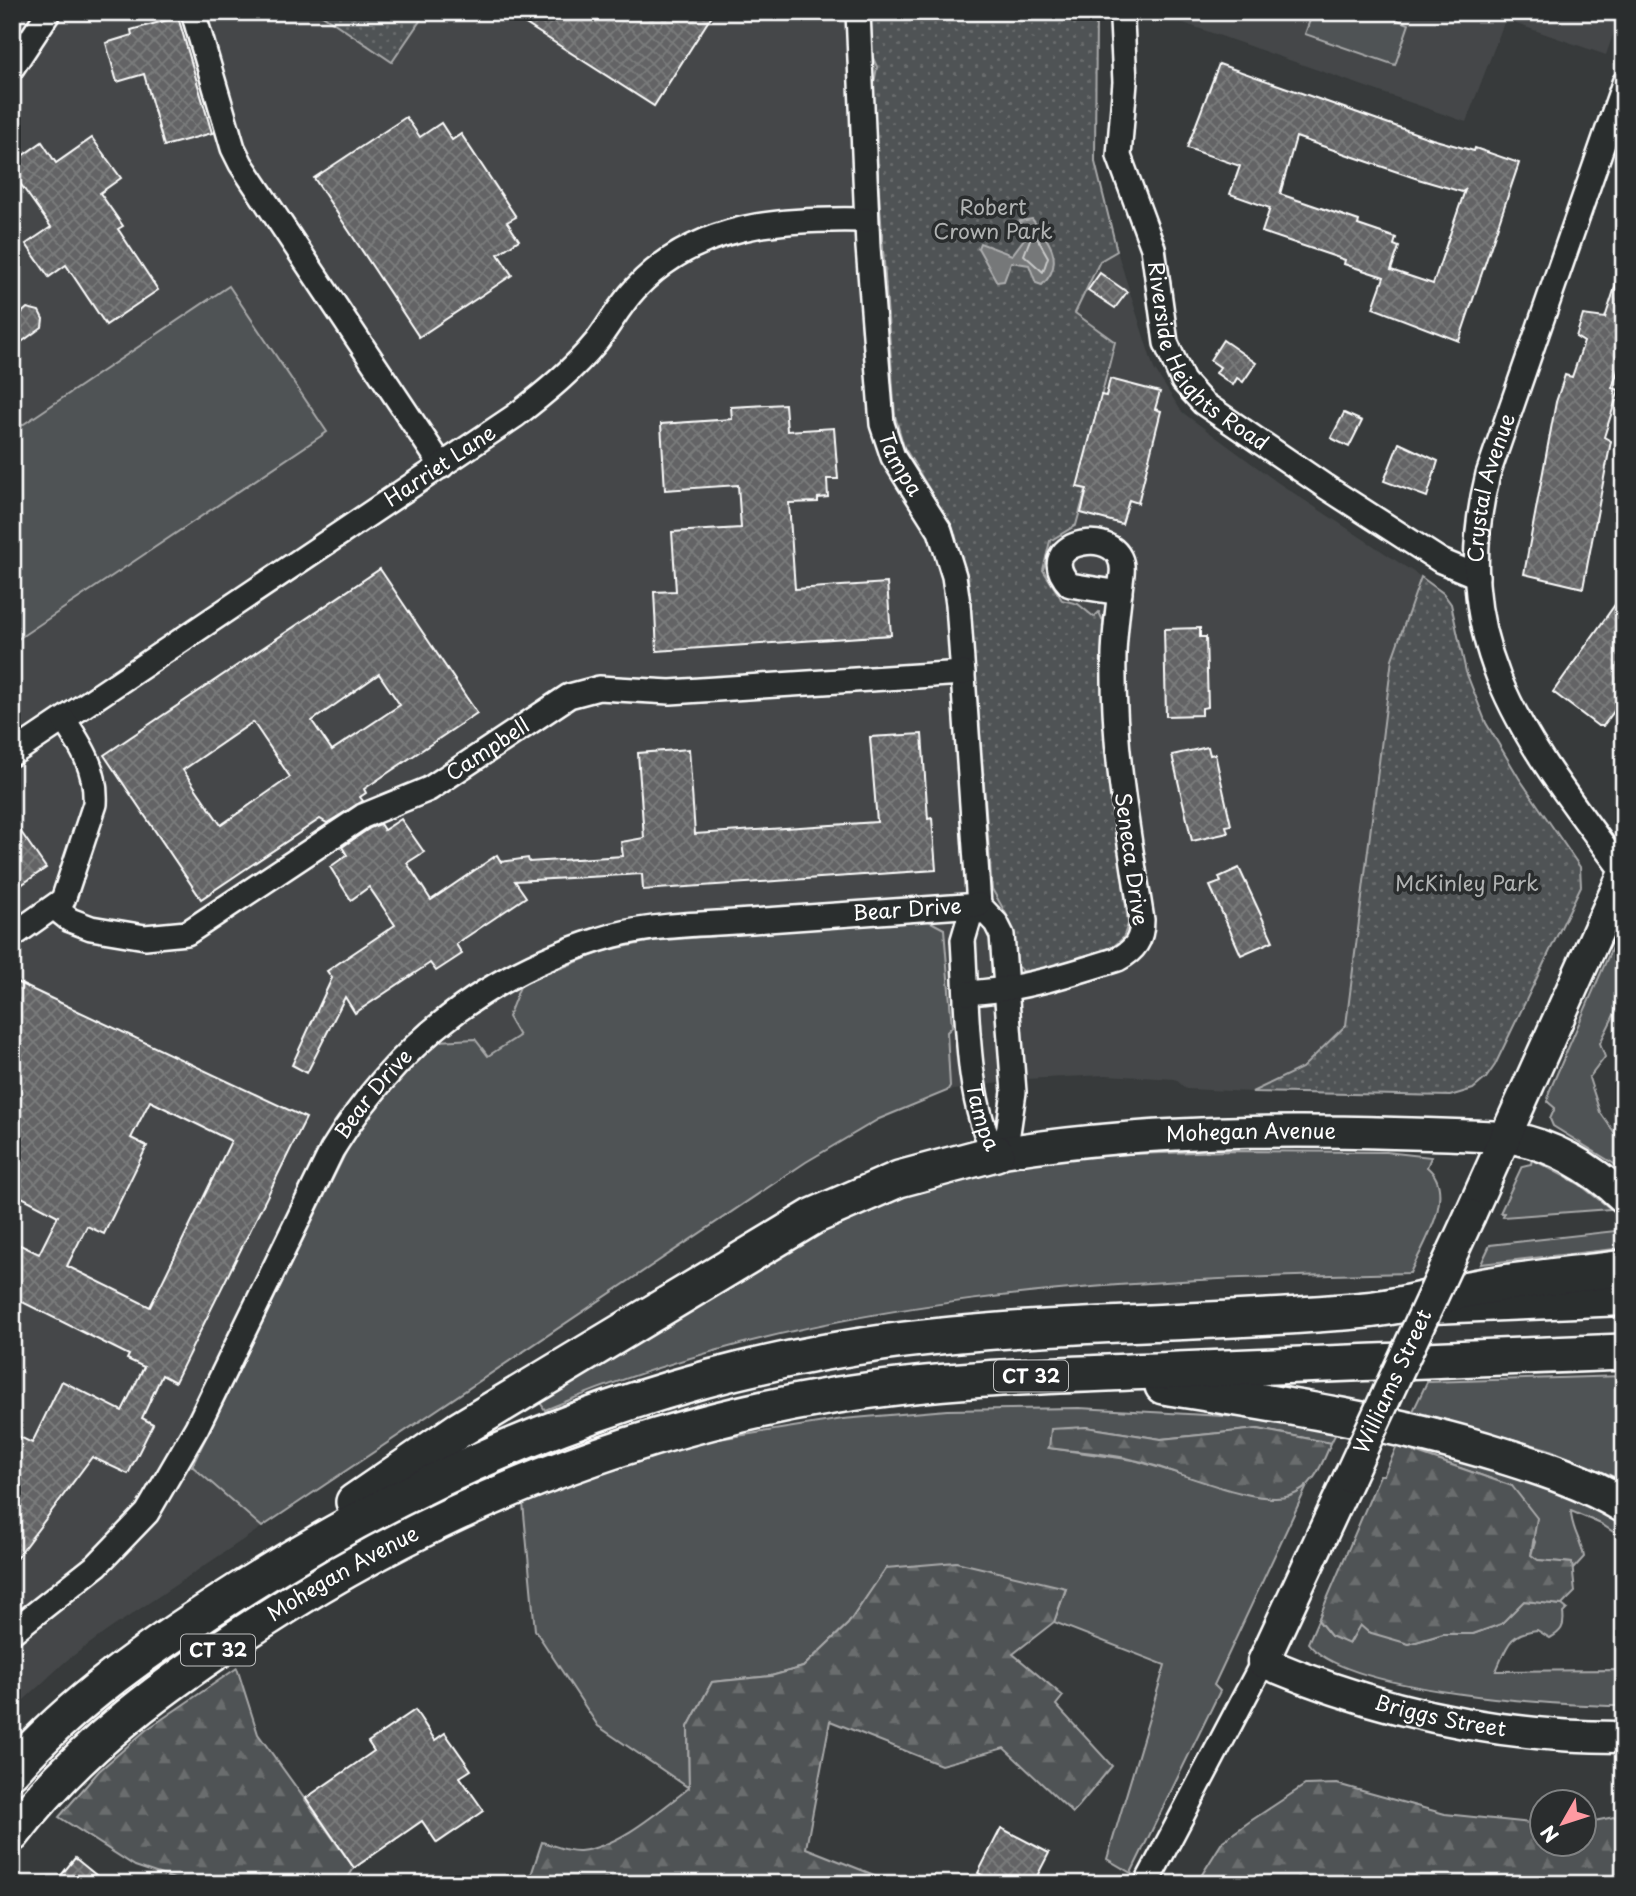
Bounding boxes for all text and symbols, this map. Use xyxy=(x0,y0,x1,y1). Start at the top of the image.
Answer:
park label: Robert Crown Park xyxy=(933,190,1053,246)
street label: Riverside Heights Road xyxy=(1141,259,1276,458)
street label: Crystal Avenue xyxy=(1458,409,1522,563)
street label: Harriet Lane xyxy=(377,415,501,514)
street label: Tampa xyxy=(872,427,932,502)
street label: Campbell xyxy=(438,709,535,788)
street label: Seneca Drive xyxy=(1108,790,1158,927)
park label: McKinley Park xyxy=(1395,866,1539,898)
street label: Bear Drive xyxy=(852,888,963,928)
street label: Bear Drive xyxy=(325,1040,419,1145)
street label: Tampa xyxy=(960,1080,1010,1156)
street label: Mohegan Avenue xyxy=(1165,1113,1336,1149)
street label: Williams Street xyxy=(1344,1303,1438,1458)
road number: CT 32 xyxy=(994,1360,1068,1392)
street label: Mohegan Avenue xyxy=(260,1516,423,1628)
road number: CT 32 xyxy=(181,1634,255,1666)
street label: Briggs Street xyxy=(1371,1685,1508,1744)
north arrow xyxy=(1528,1787,1598,1857)
text: N xyxy=(1533,1820,1565,1849)

